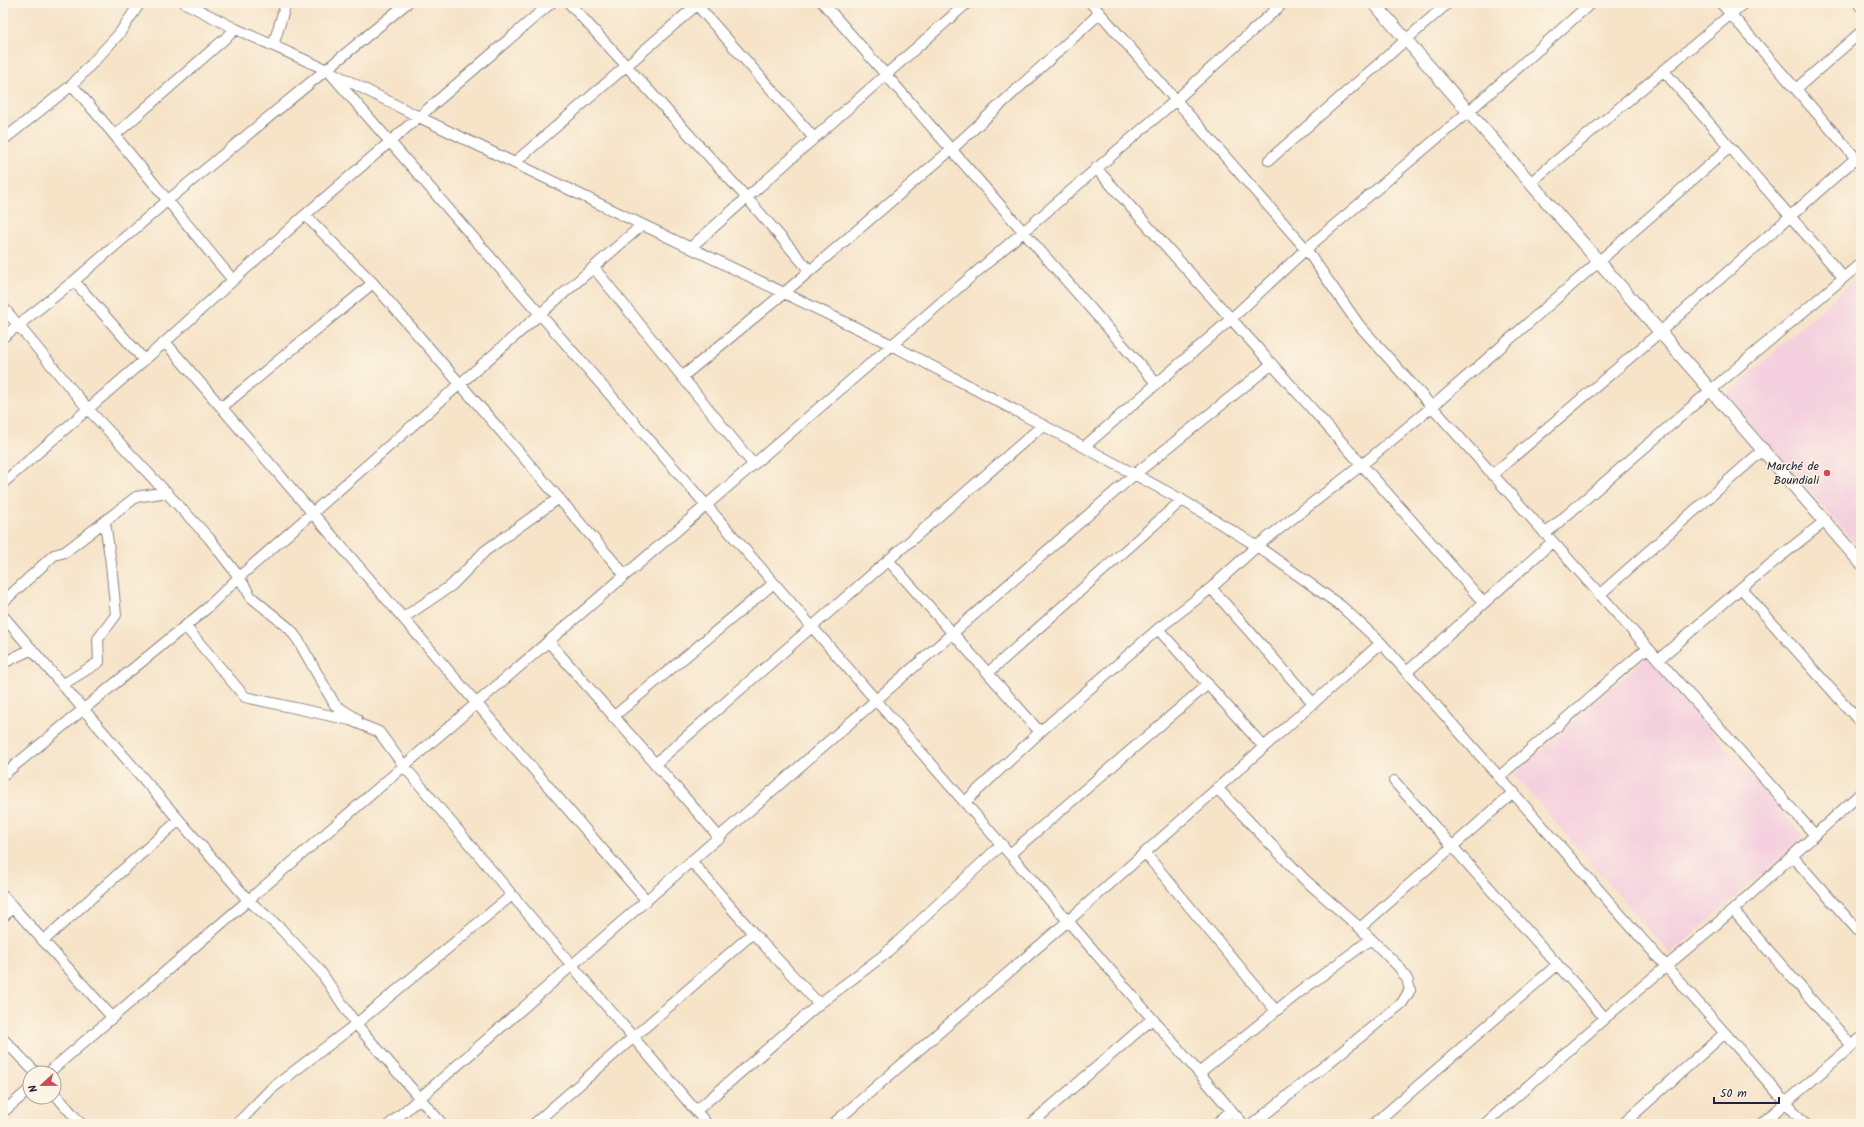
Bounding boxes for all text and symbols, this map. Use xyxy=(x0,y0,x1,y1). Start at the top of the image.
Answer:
place label: Marché de Boundiali xyxy=(1767,457,1820,490)
marker: Marché de Boundiali xyxy=(1822,468,1832,478)
north arrow xyxy=(22,1065,62,1105)
scale bar xyxy=(1714,1079,1779,1105)
text: N xyxy=(24,1082,43,1095)
text: 50 m xyxy=(1720,1084,1747,1103)

